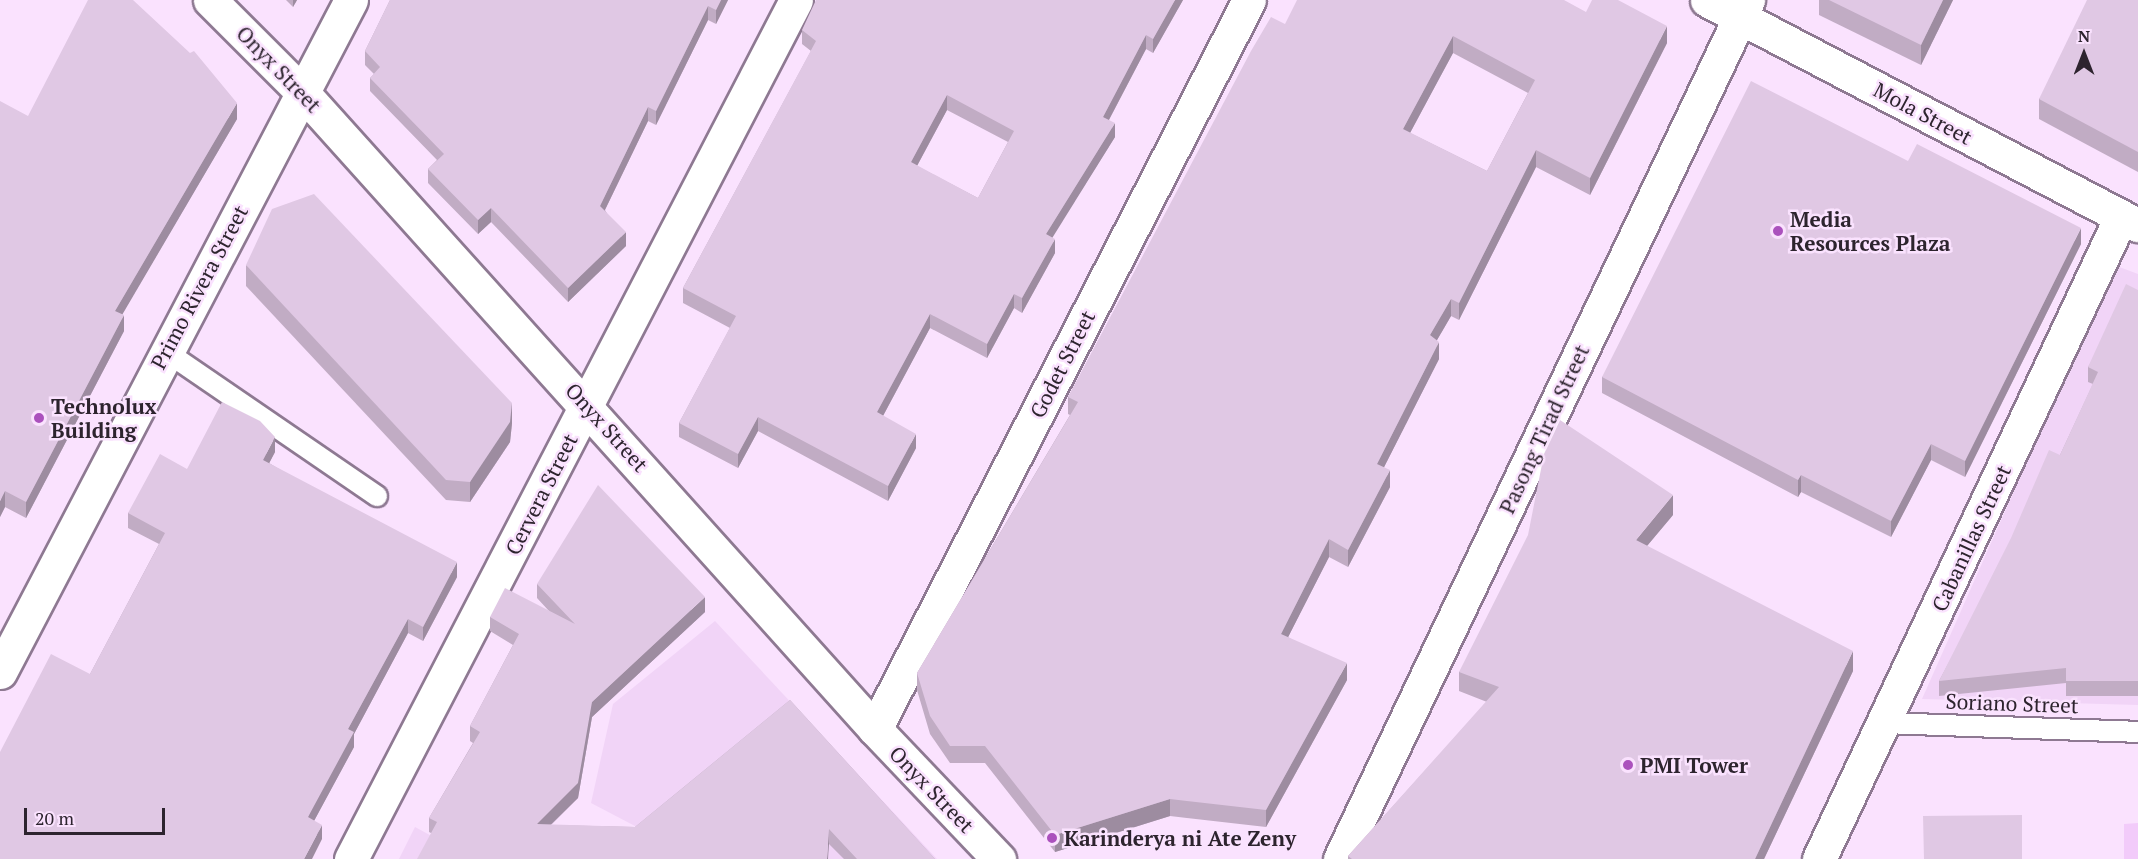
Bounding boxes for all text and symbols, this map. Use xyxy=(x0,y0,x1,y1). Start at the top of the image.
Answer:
street label: Onyx Street xyxy=(232,20,326,118)
north arrow xyxy=(2054,24,2114,84)
text: N xyxy=(2078,25,2090,47)
street label: Mola Street xyxy=(1869,77,1977,149)
street label: Primo Rivera Street xyxy=(145,201,253,373)
place label: Media Resources Plaza xyxy=(1790,206,1950,256)
marker: Media Resources Plaza xyxy=(1771,224,1785,238)
street label: Godet Street xyxy=(1024,306,1100,422)
street label: Pasong Tirad Street xyxy=(1494,341,1594,517)
street label: Onyx Street xyxy=(561,377,653,477)
place label: Technolux Building xyxy=(51,393,157,443)
marker: Technolux Building xyxy=(32,411,46,425)
street label: Cervera Street xyxy=(500,429,582,559)
street label: Cabanillas Street xyxy=(1926,461,2016,615)
street label: Soriano Street xyxy=(1945,688,2079,718)
street label: Onyx Street xyxy=(885,740,979,838)
place label: PMI Tower xyxy=(1640,752,1748,778)
marker: PMI Tower xyxy=(1621,758,1635,772)
scale bar xyxy=(27,796,168,834)
text: 20 m xyxy=(35,806,74,830)
place label: Karinderya ni Ate Zeny xyxy=(1064,825,1296,851)
marker: Karinderya ni Ate Zeny xyxy=(1045,831,1059,845)

